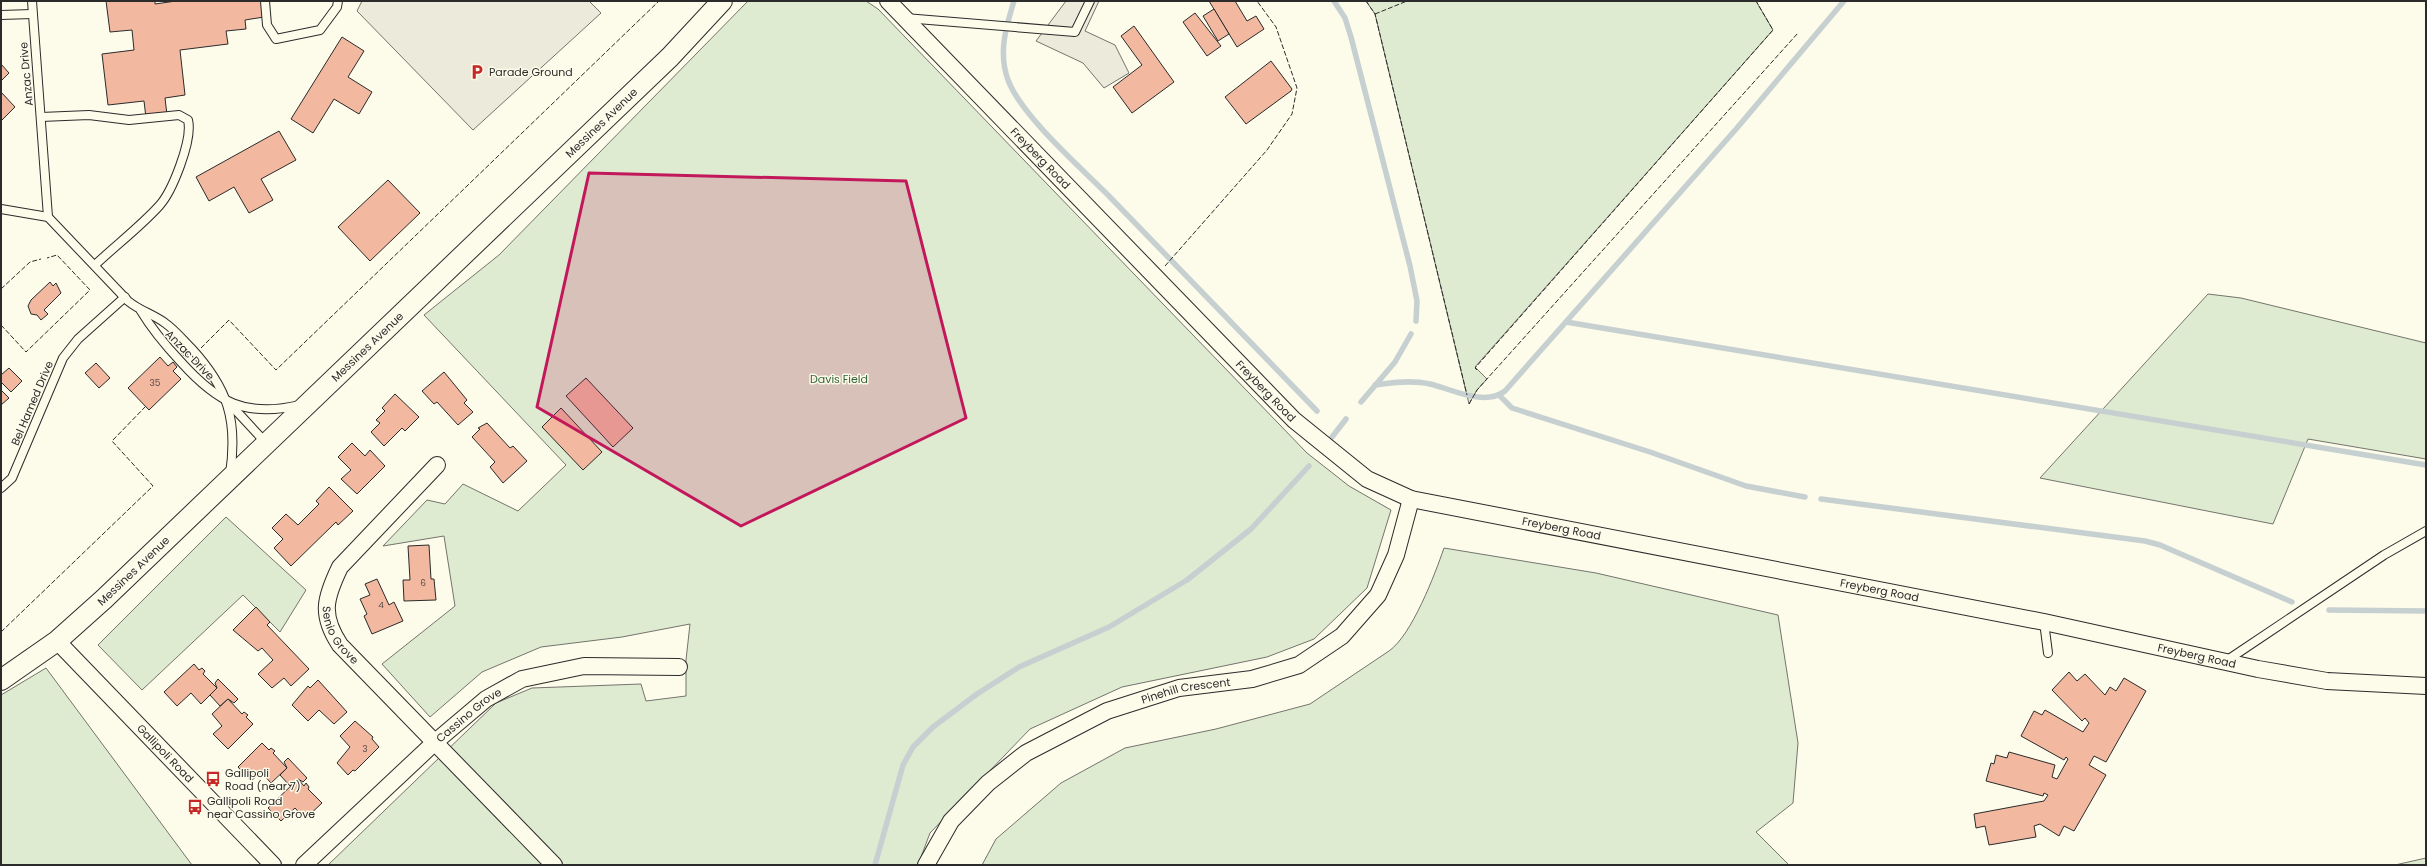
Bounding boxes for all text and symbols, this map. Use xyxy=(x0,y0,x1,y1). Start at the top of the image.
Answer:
street label: Anzac Drive xyxy=(15,41,37,107)
parking icon: Parade Ground xyxy=(468,63,486,81)
place label: Parade Ground xyxy=(489,64,573,80)
street label: Messines Avenue xyxy=(562,84,641,161)
street label: Freyberg Road xyxy=(1007,124,1074,193)
street label: Messines Avenue xyxy=(328,308,407,385)
street label: Anzac Drive xyxy=(162,326,218,384)
street label: Freyberg Road xyxy=(1232,357,1299,425)
street label: Bel Hamed Drive xyxy=(7,358,57,448)
park label: Davis Field xyxy=(810,371,868,387)
house number: 35 xyxy=(150,377,161,389)
street label: Freyberg Road xyxy=(1521,513,1602,544)
street label: Messines Avenue xyxy=(94,532,173,609)
street label: Freyberg Road xyxy=(1839,575,1920,606)
house number: 6 xyxy=(420,577,426,589)
house number: 4 xyxy=(378,599,384,611)
street label: Senio Grove xyxy=(319,606,362,668)
street label: Freyberg Road xyxy=(2156,639,2238,672)
street label: Pinehill Crescent xyxy=(1139,674,1231,708)
street label: Cassino Grove xyxy=(432,684,505,746)
street label: Gallipoli Road xyxy=(133,721,197,786)
house number: 3 xyxy=(362,743,368,755)
place label: Gallipoli Road (near 7) xyxy=(225,765,301,794)
bus stop icon: Gallipoli Road (near 7) xyxy=(204,770,222,788)
place label: Gallipoli Road near Cassino Grove xyxy=(207,793,315,822)
bus stop icon: Gallipoli Road near Cassino Grove xyxy=(186,798,204,816)

